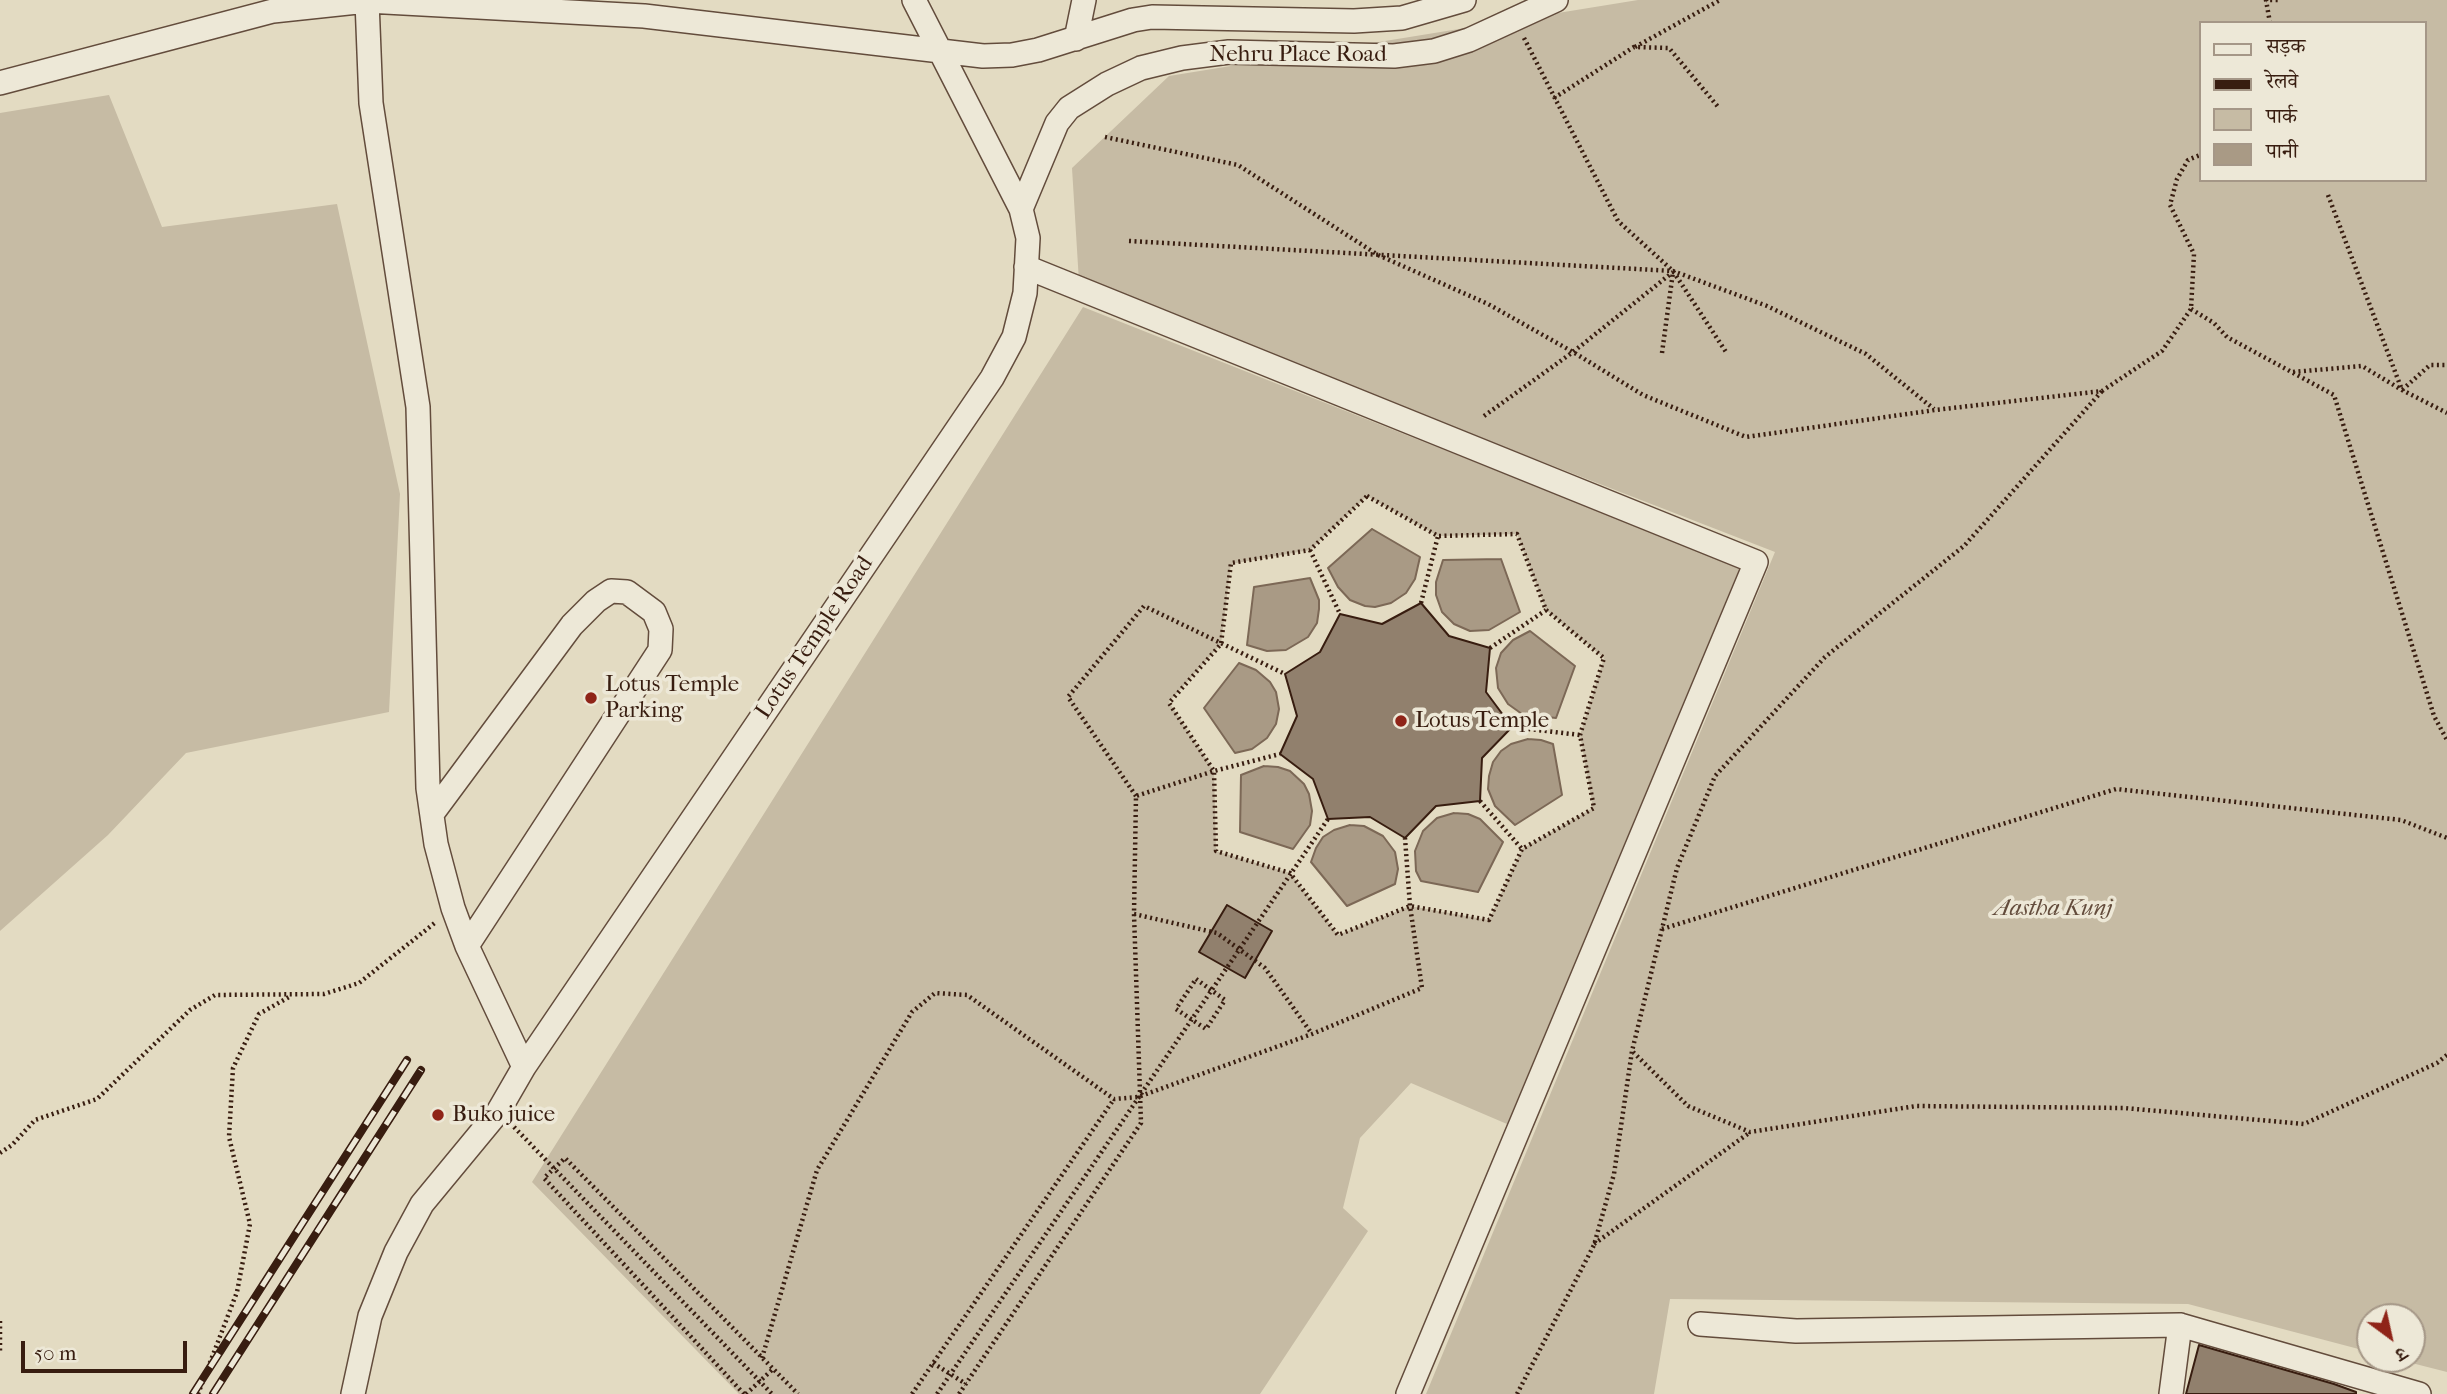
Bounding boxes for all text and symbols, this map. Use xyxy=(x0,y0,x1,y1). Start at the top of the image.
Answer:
legend xyxy=(2198,21,2426,182)
text: सड़क xyxy=(2266,34,2305,58)
street label: Nehru Place Road xyxy=(1209,41,1387,69)
text: रेलवे xyxy=(2266,69,2298,93)
text: पार्क xyxy=(2266,104,2297,128)
text: पानी xyxy=(2266,139,2298,163)
street label: Lotus Temple Road xyxy=(750,551,880,725)
place label: Lotus Temple Parking xyxy=(605,671,739,725)
marker: Lotus Temple Parking xyxy=(583,690,599,706)
place label: Lotus Temple xyxy=(1415,707,1549,735)
marker: Lotus Temple xyxy=(1393,713,1409,729)
park label: Aastha Kunj xyxy=(1994,895,2112,923)
place label: Buko juice xyxy=(452,1101,555,1129)
marker: Buko juice xyxy=(430,1107,446,1123)
north arrow xyxy=(2356,1303,2426,1373)
scale bar xyxy=(24,1328,191,1372)
text: 50 m xyxy=(34,1341,77,1365)
text: उ xyxy=(2391,1342,2411,1366)

